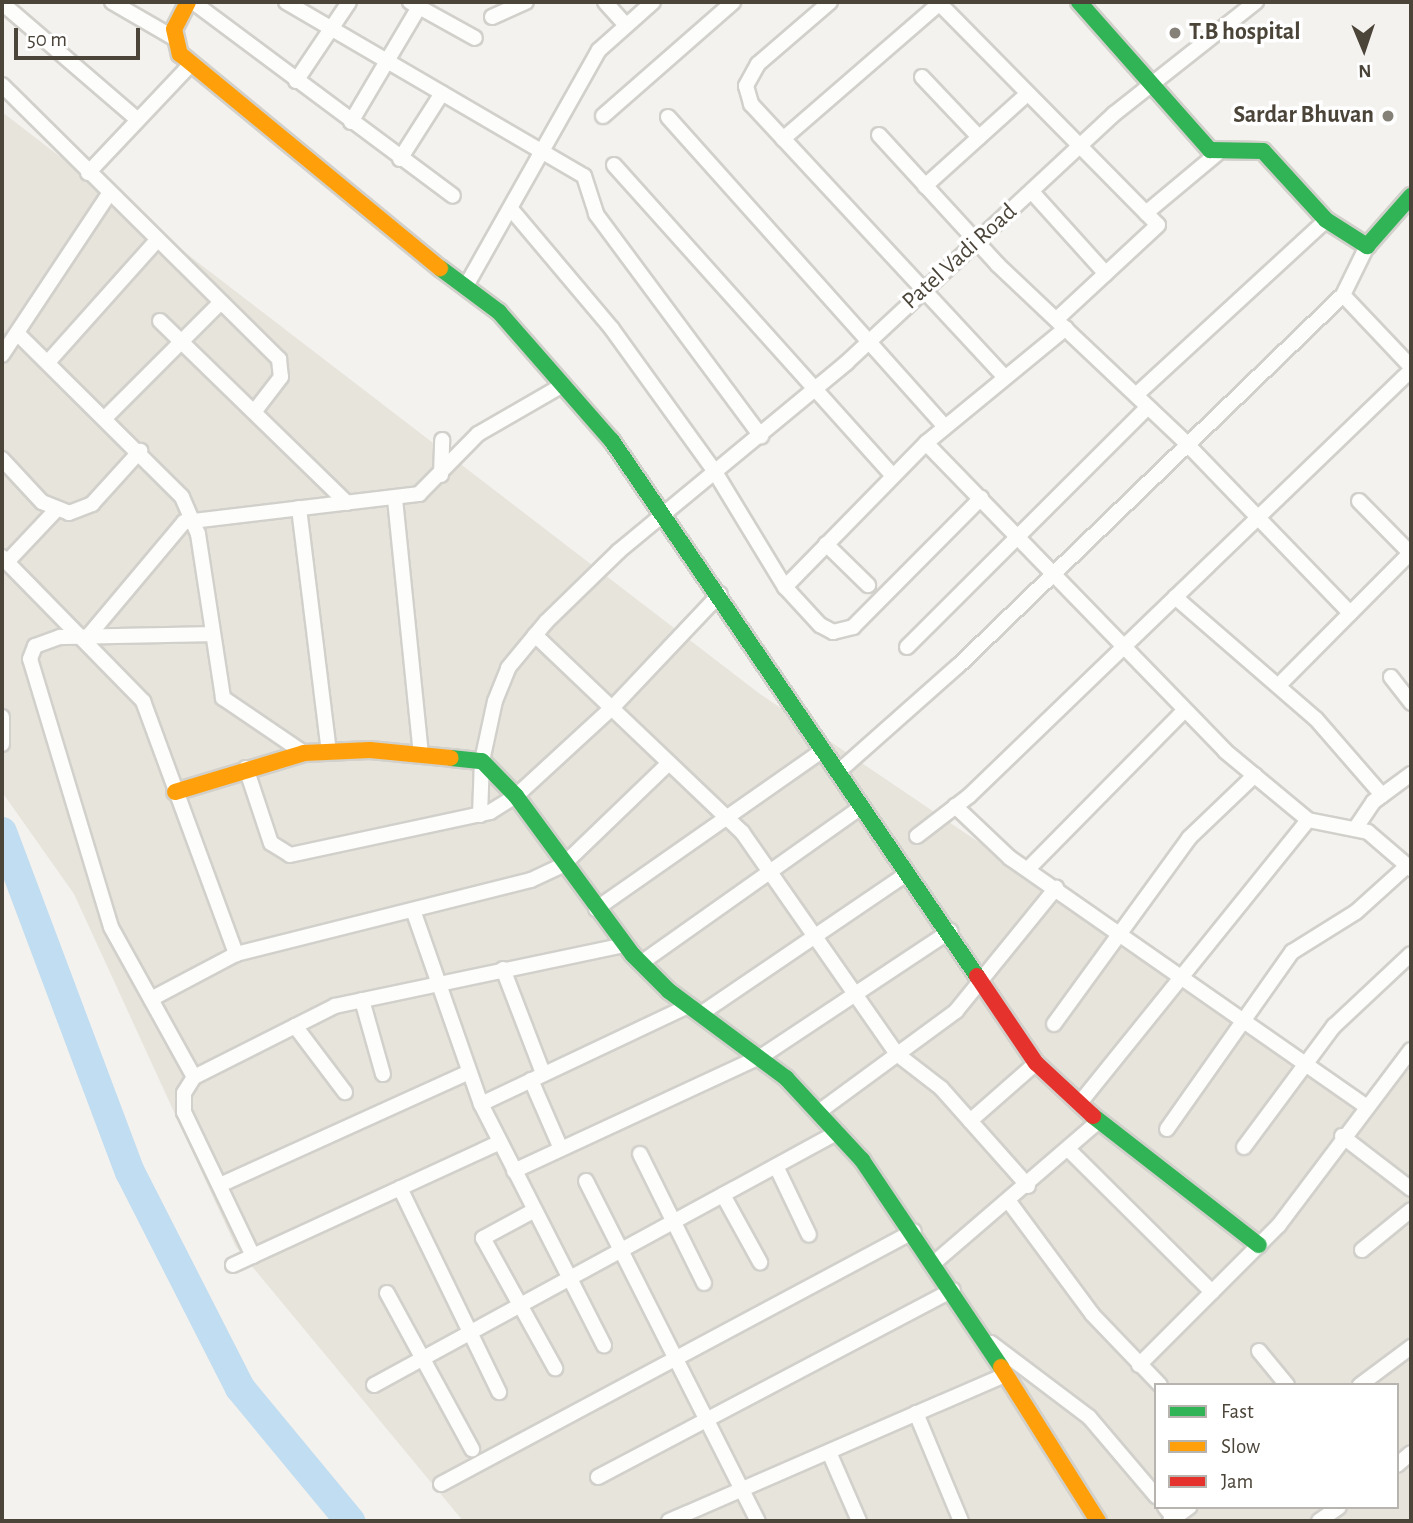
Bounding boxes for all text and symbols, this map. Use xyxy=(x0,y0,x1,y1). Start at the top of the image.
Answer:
scale bar xyxy=(18,14,144,58)
north arrow xyxy=(1329,14,1399,84)
place label: T.B hospital xyxy=(1189,19,1301,47)
marker: T.B hospital xyxy=(1167,25,1183,41)
text: 50 m xyxy=(27,29,67,50)
text: N xyxy=(1358,61,1372,80)
place label: Sardar Bhuvan xyxy=(1233,102,1374,130)
marker: Sardar Bhuvan xyxy=(1380,108,1396,124)
street label: Patel Vadi Road xyxy=(897,198,1023,316)
legend xyxy=(1154,1383,1399,1509)
text: Fast xyxy=(1221,1401,1254,1422)
text: Slow xyxy=(1221,1436,1260,1457)
text: Jam xyxy=(1221,1471,1253,1492)

